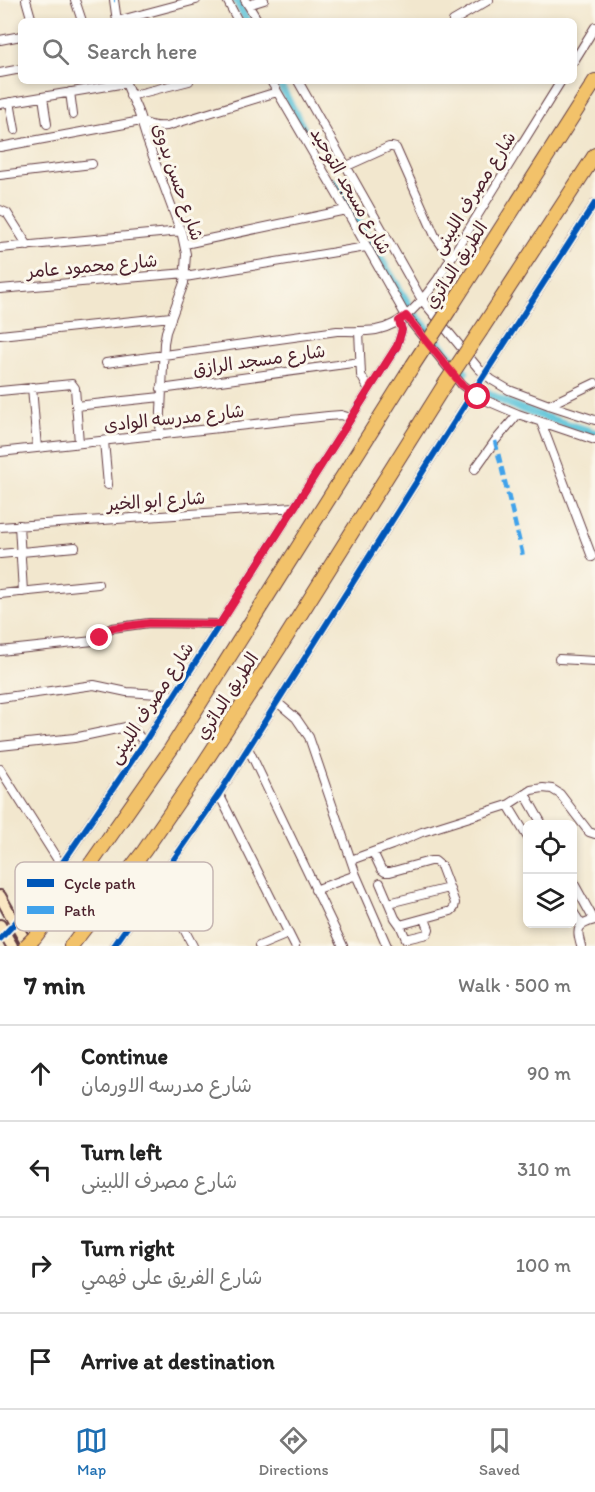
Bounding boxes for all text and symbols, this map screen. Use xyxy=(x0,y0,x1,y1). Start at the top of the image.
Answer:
search box xyxy=(18,18,577,84)
icon: search xyxy=(39,35,72,68)
text: Search here xyxy=(87,38,197,65)
street label: شارع حسن بدوى xyxy=(147,121,208,244)
street label: شارع مسجد التوحيد xyxy=(305,124,396,259)
street label: شارع مصرف اللبينى xyxy=(427,128,521,259)
street label: الطريق الدائري xyxy=(420,217,494,314)
street label: شارع محمود عامر xyxy=(24,249,158,284)
street label: شارع مسجد الرازق xyxy=(191,340,327,381)
route start xyxy=(464,383,490,409)
street label: شارع مدرسه الوادى xyxy=(103,400,245,437)
street label: شارع ابو الخير xyxy=(104,487,206,517)
route end xyxy=(86,624,112,650)
street label: شارع مصرف اللبينى xyxy=(103,638,199,769)
street label: الطريق الدائري xyxy=(191,648,265,745)
map controls xyxy=(523,820,577,928)
button: locate xyxy=(523,820,577,874)
legend xyxy=(15,862,213,931)
text: Cycle path xyxy=(64,874,136,893)
button: layers xyxy=(523,874,577,928)
text: Path xyxy=(64,901,95,920)
text: 7 min xyxy=(24,969,85,1001)
text: Walk · 500 m xyxy=(458,973,571,997)
text: Continue xyxy=(81,1043,168,1070)
icon: ahead xyxy=(24,1057,57,1090)
text: 90 m xyxy=(527,1061,571,1085)
text: شارع مدرسه الاورمان xyxy=(81,1073,252,1097)
text: Turn left xyxy=(81,1139,162,1166)
icon: left xyxy=(24,1153,57,1186)
text: 310 m xyxy=(517,1157,571,1181)
text: شارع مصرف اللبينى xyxy=(81,1169,237,1193)
text: Turn right xyxy=(81,1235,175,1262)
icon: right xyxy=(24,1249,57,1282)
text: 100 m xyxy=(516,1253,571,1277)
text: شارع الفريق على فهمي xyxy=(81,1265,262,1289)
icon: arrive xyxy=(24,1345,57,1378)
text: Arrive at destination xyxy=(81,1348,275,1375)
tab: Map xyxy=(75,1424,108,1479)
tab: Directions xyxy=(258,1424,329,1479)
tab: Saved xyxy=(479,1424,520,1479)

